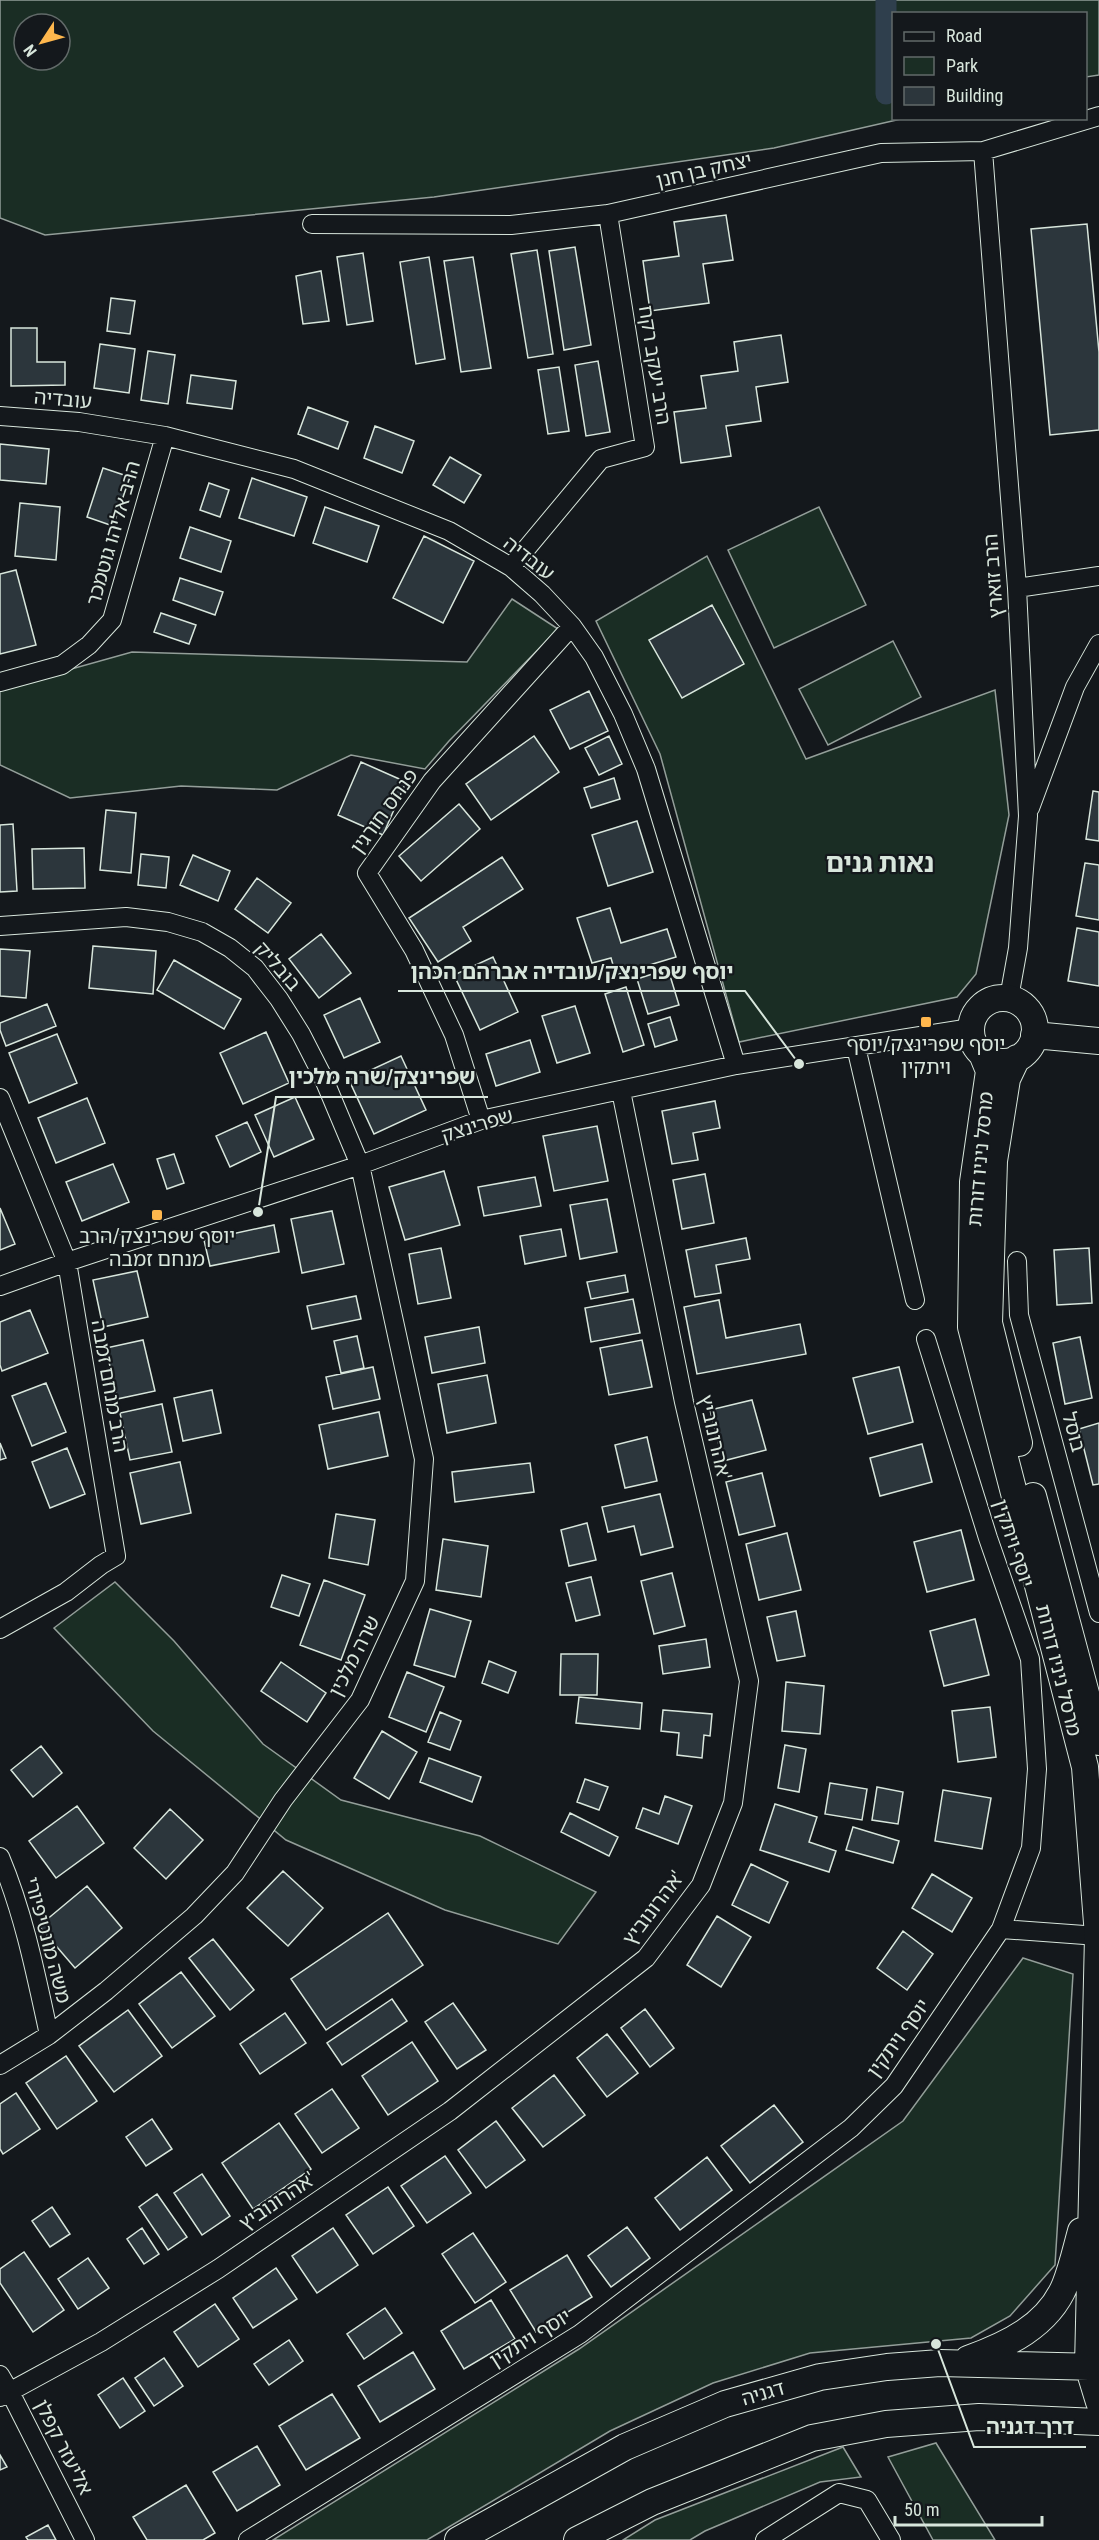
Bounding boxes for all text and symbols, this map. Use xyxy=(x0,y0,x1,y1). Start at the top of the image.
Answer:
north arrow xyxy=(12,12,72,72)
legend xyxy=(892,12,1087,120)
text: Road xyxy=(946,25,982,46)
text: N xyxy=(20,41,41,60)
text: Park xyxy=(946,55,978,76)
text: Building xyxy=(946,85,1003,106)
street label: יצחק בן חנן xyxy=(654,147,754,193)
street label: הרב יעקב רקח xyxy=(634,303,676,427)
street label: עובדיה xyxy=(33,385,93,413)
street label: הרב אליהו גוטמכר xyxy=(81,458,145,608)
street label: עובדיה xyxy=(499,531,559,585)
street label: הרב זוארץ xyxy=(978,533,1008,619)
street label: פנחס חורגין xyxy=(345,764,423,858)
district label: נאות גנים xyxy=(826,848,934,878)
street label: בובליק xyxy=(250,936,306,996)
callout: יוסף שפרינצק/עובדיה אברהם הכהן xyxy=(398,952,745,991)
text: יוסף שפרינצק/עובדיה אברהם הכהן xyxy=(411,960,733,984)
marker: יוסף שפרינצק/יוסף ויתקין xyxy=(919,1015,933,1029)
place label: יוסף שפרינצק/יוסף ויתקין xyxy=(847,1032,1005,1079)
callout: שפרינצק/שרה מלכין xyxy=(276,1058,488,1097)
text: שפרינצק/שרה מלכין xyxy=(288,1065,476,1089)
street label: מרסל ניניו דורות xyxy=(962,1091,998,1227)
street label: שפרינצק xyxy=(438,1103,516,1147)
marker: יוסף שפרינצק/הרב מנחם זמבה xyxy=(150,1208,164,1222)
place label: יוסף שפרינצק/הרב מנחם זמבה xyxy=(79,1224,235,1271)
street label: הרב מנחם זמבה xyxy=(87,1318,133,1454)
street label: אהרונוביץ' xyxy=(694,1392,736,1482)
street label: בוסל xyxy=(1057,1409,1091,1455)
street label: יוסף ויתקין xyxy=(988,1496,1040,1590)
street label: מרסל ניניו דורות xyxy=(1031,1602,1087,1738)
street label: שרה מלכין xyxy=(323,1611,385,1701)
street label: אהרונוביץ' xyxy=(617,1866,689,1950)
street label: משה מונטיפיורי xyxy=(20,1874,76,2006)
street label: יוסף ויתקין xyxy=(861,1994,935,2082)
street label: אהרונוביץ' xyxy=(234,2167,320,2235)
street label: יוסף ויתקין xyxy=(485,2304,575,2372)
street label: דגניה xyxy=(739,2375,787,2411)
street label: אליעזר קפלן xyxy=(30,2395,98,2499)
callout: דרך דגניה xyxy=(974,2408,1086,2447)
text: דרך דגניה xyxy=(986,2415,1074,2439)
scale bar xyxy=(895,2489,1042,2527)
text: 50 m xyxy=(904,2499,939,2520)

